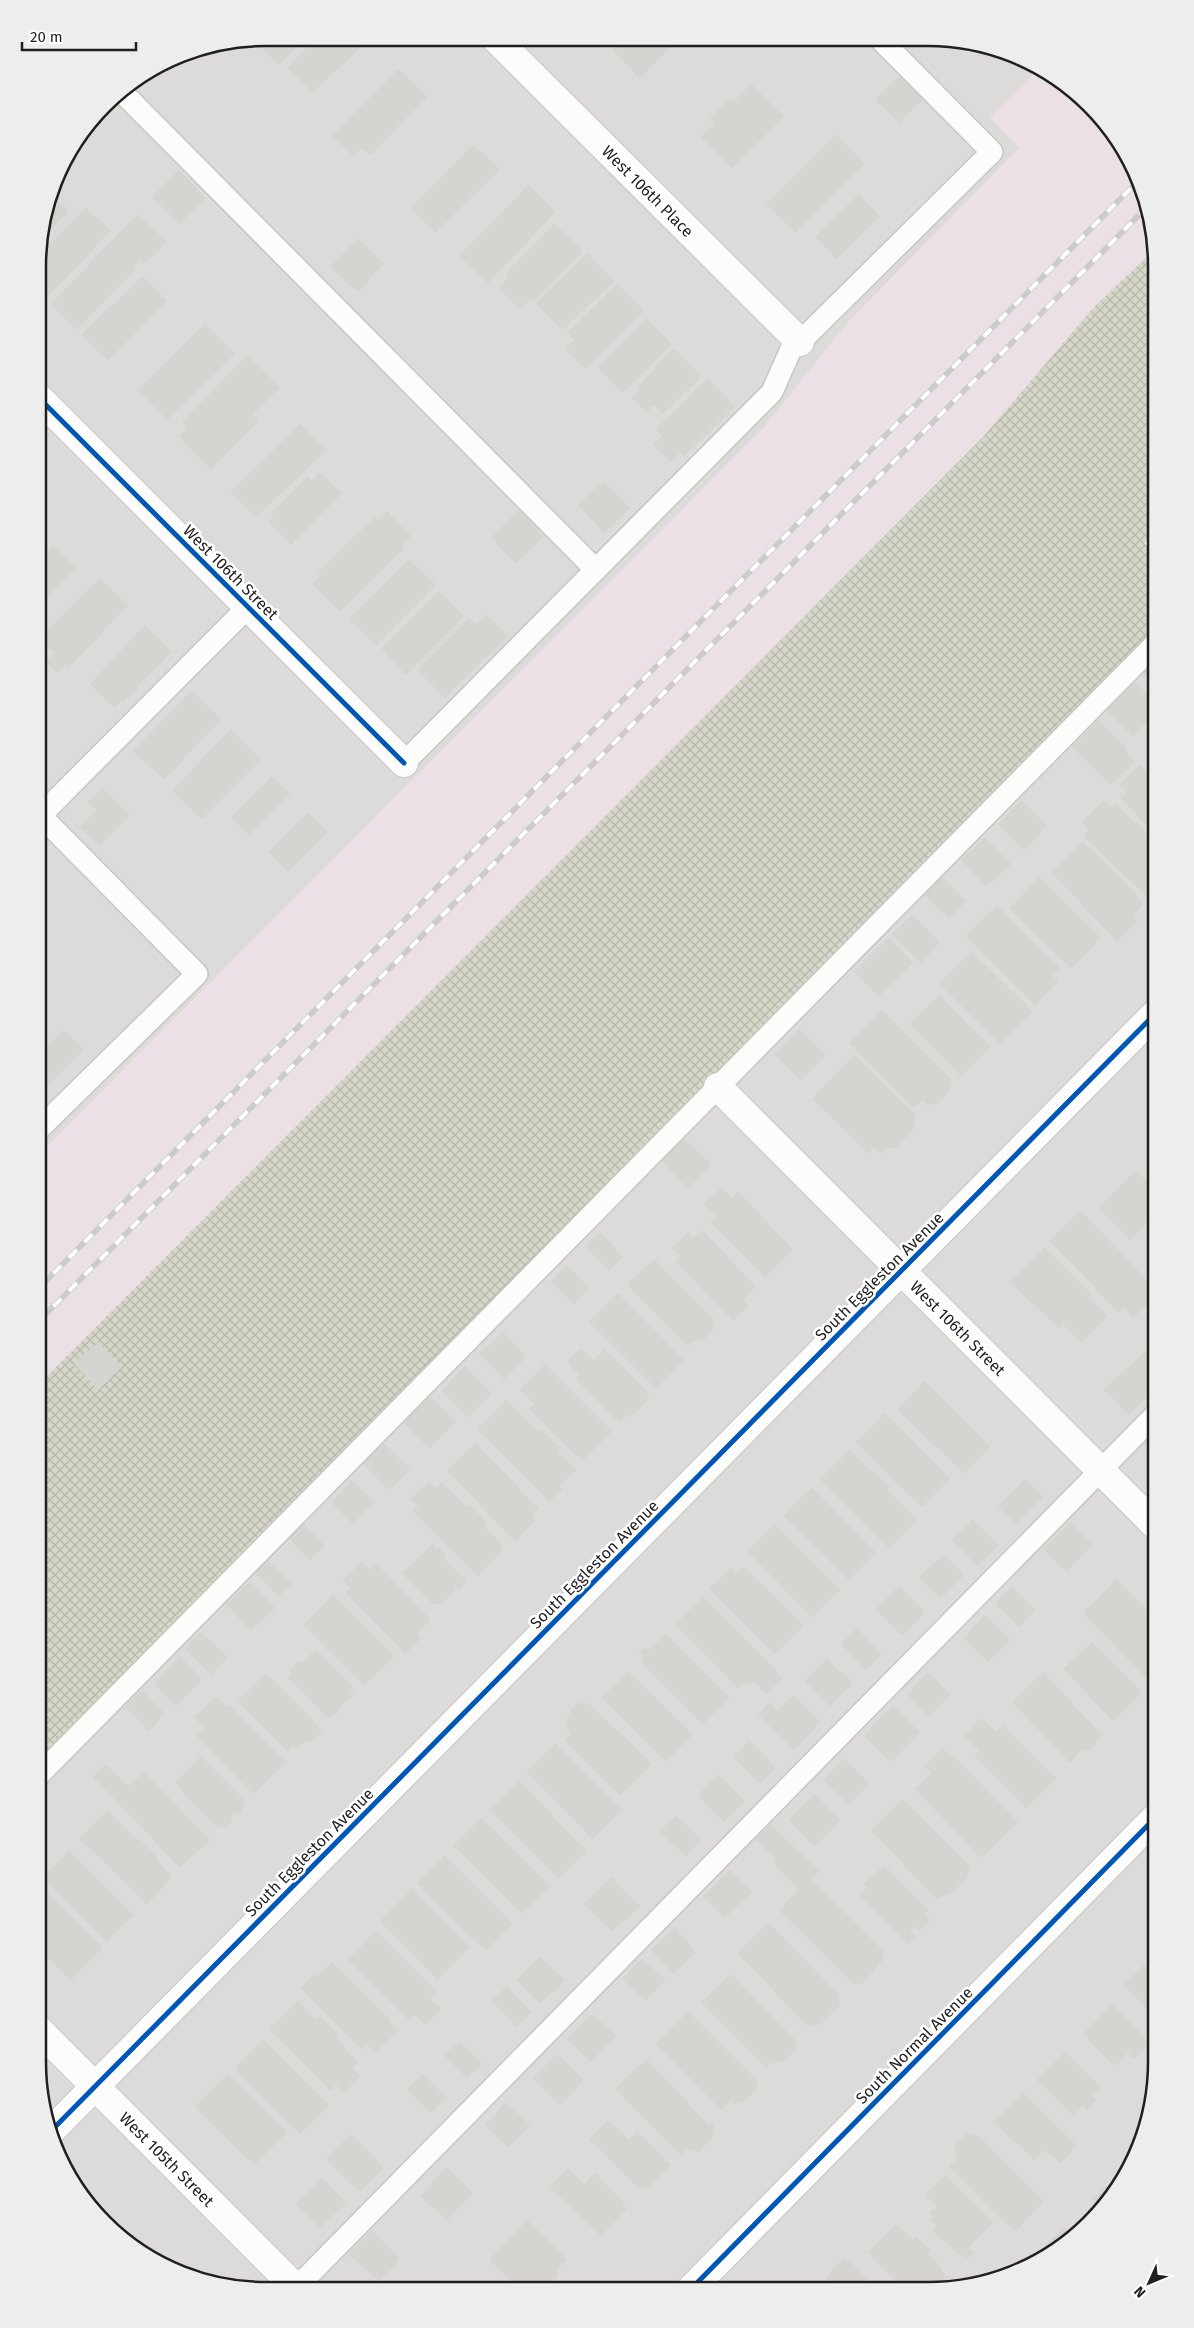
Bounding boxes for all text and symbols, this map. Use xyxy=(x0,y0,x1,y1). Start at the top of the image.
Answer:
scale bar xyxy=(22,20,136,52)
text: 20 m xyxy=(30,28,63,46)
street label: West 106th Place xyxy=(598,142,697,241)
street label: West 106th Street xyxy=(179,521,282,624)
street label: South Eggleston Avenue xyxy=(811,1208,948,1345)
street label: West 106th Street xyxy=(906,1277,1009,1380)
street label: South Eggleston Avenue xyxy=(526,1496,663,1633)
street label: South Eggleston Avenue xyxy=(241,1784,378,1921)
street label: South Normal Avenue xyxy=(852,1983,977,2108)
street label: West 105th Street xyxy=(115,2108,218,2211)
north arrow xyxy=(1124,2258,1174,2308)
text: N xyxy=(1131,2282,1149,2301)

